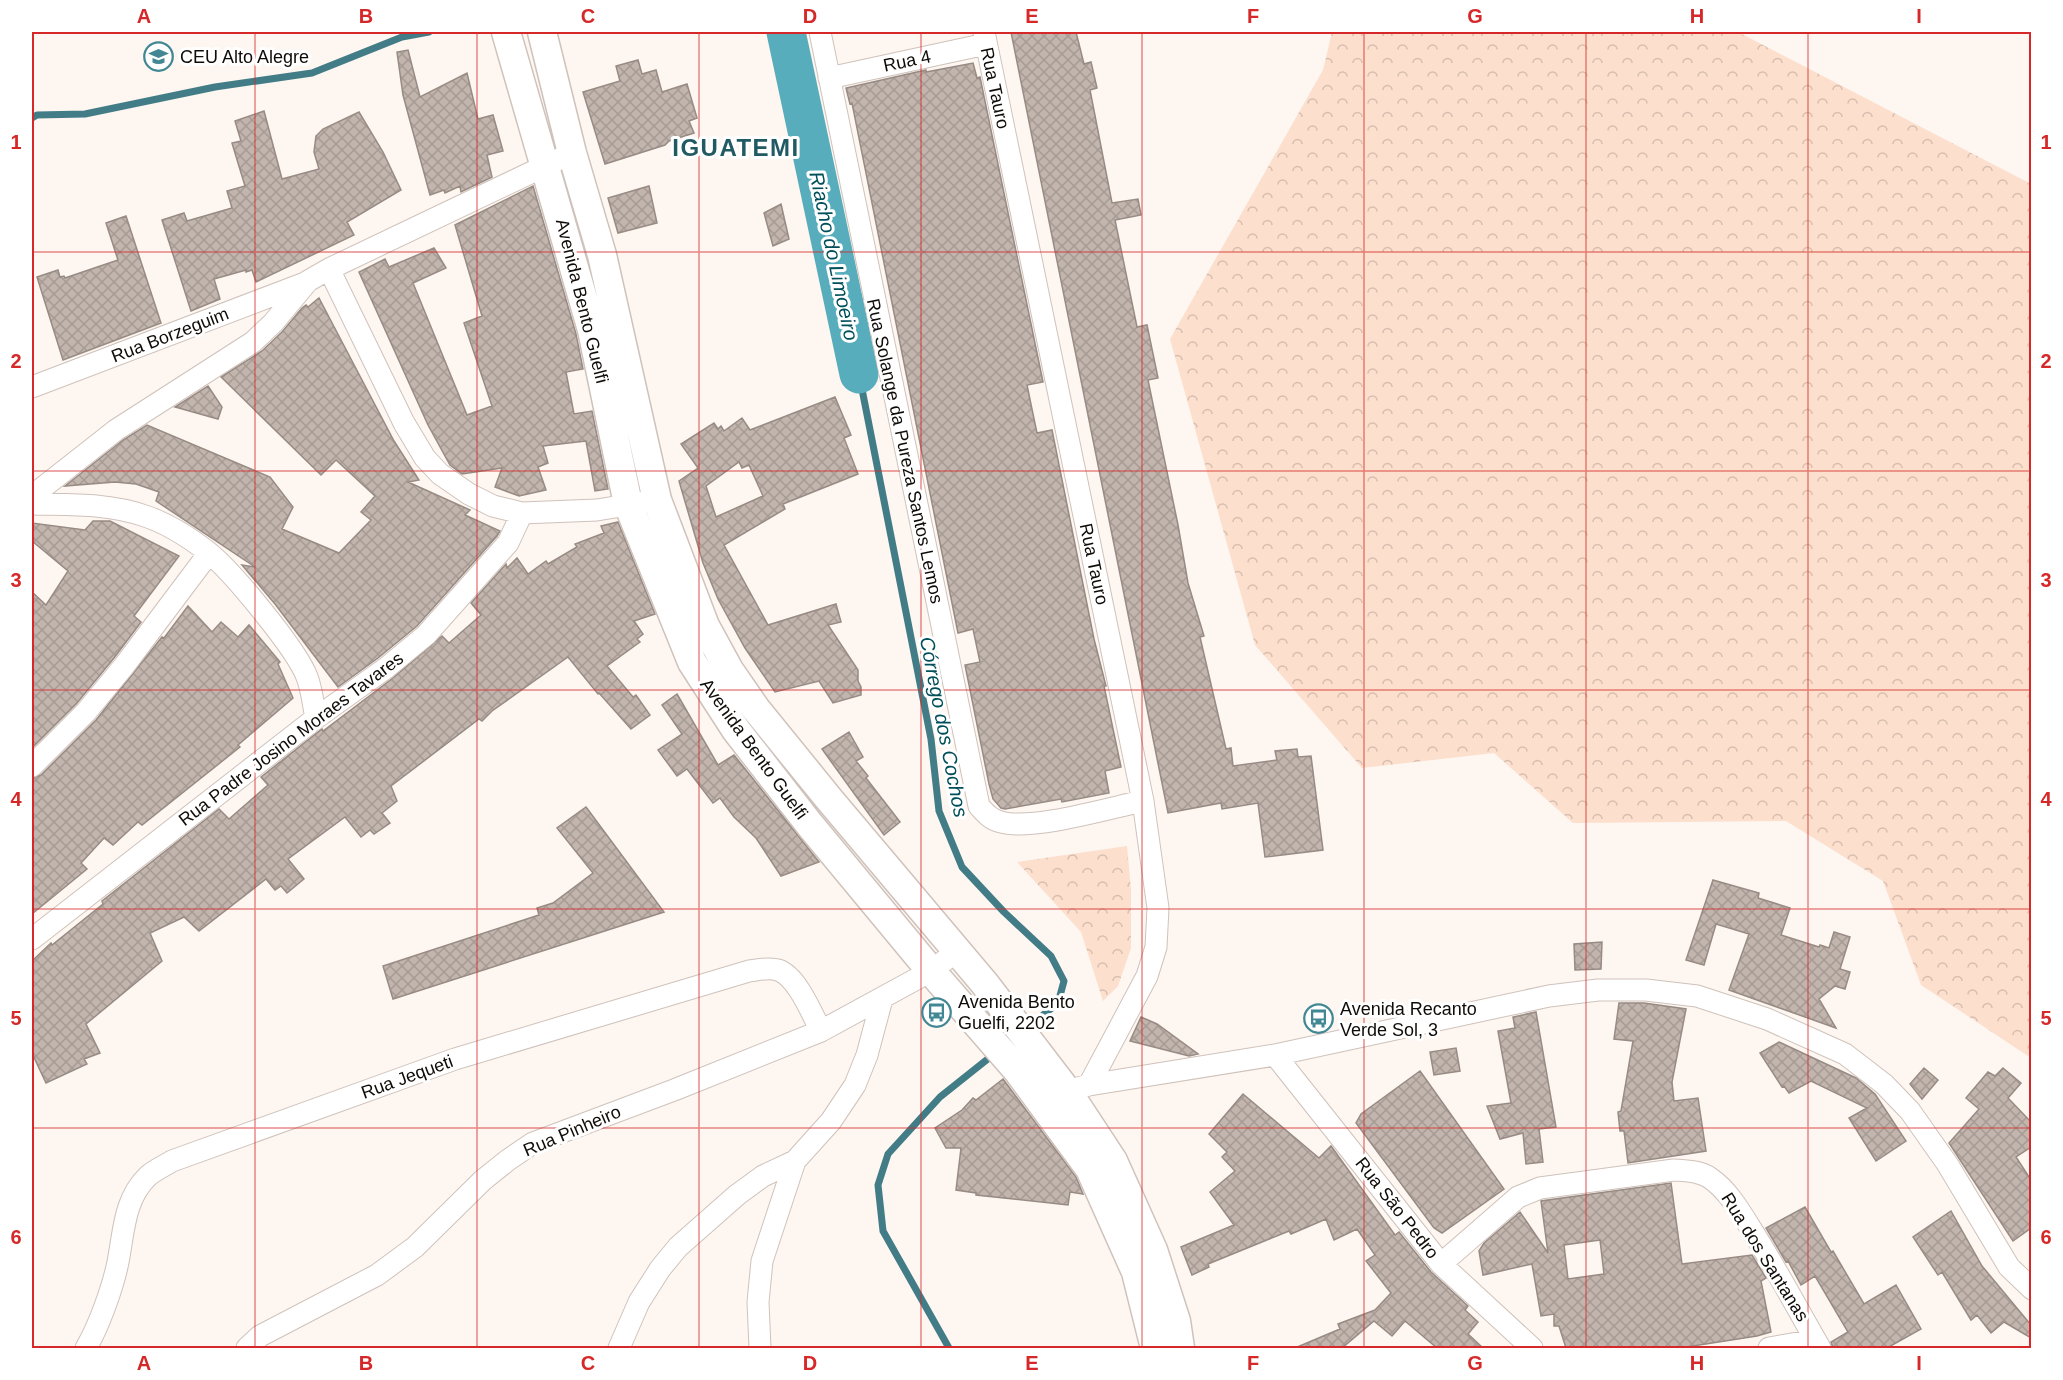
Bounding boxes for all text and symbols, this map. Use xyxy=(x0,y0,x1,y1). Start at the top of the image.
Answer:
text: A xyxy=(137,5,151,27)
text: B xyxy=(359,5,373,27)
text: C xyxy=(581,5,595,27)
text: D xyxy=(803,5,817,27)
text: E xyxy=(1025,5,1039,27)
text: F xyxy=(1247,5,1259,27)
text: G xyxy=(1467,5,1483,27)
text: H xyxy=(1690,5,1704,27)
text: I xyxy=(1916,5,1922,27)
school or university icon: CEU Alto Alegre xyxy=(143,41,175,73)
street label: Rua Tauro xyxy=(977,45,1013,131)
street label: Rua 4 xyxy=(881,46,933,76)
place label: CEU Alto Alegre xyxy=(180,47,309,67)
text: 1 xyxy=(10,131,22,153)
text: 1 xyxy=(2040,131,2052,153)
district label: IGUATEMI xyxy=(672,134,800,161)
water label: Riacho do Limoeiro xyxy=(805,169,863,343)
street label: Avenida Bento Guelfi xyxy=(552,217,612,385)
street label: Rua Solange da Pureza Santos Lemos xyxy=(863,297,947,605)
street label: Rua Borzeguim xyxy=(109,303,231,367)
text: 2 xyxy=(10,350,22,372)
text: 2 xyxy=(2040,350,2052,372)
street label: Rua Tauro xyxy=(1076,521,1112,607)
text: 3 xyxy=(10,569,22,591)
text: 3 xyxy=(2040,569,2052,591)
water label: Córrego dos Cochos xyxy=(916,635,972,819)
street label: Rua Padre Josino Moraes Tavares xyxy=(175,648,407,830)
street label: Avenida Bento Guelfi xyxy=(696,675,812,823)
text: 4 xyxy=(10,788,22,810)
text: 4 xyxy=(2040,788,2052,810)
place label: Avenida Bento Guelfi, 2202 xyxy=(958,992,1075,1033)
bus stop icon: Avenida Bento Guelfi, 2202 xyxy=(921,996,953,1028)
place label: Avenida Recanto Verde Sol, 3 xyxy=(1340,999,1477,1040)
bus stop icon: Avenida Recanto Verde Sol, 3 xyxy=(1303,1003,1335,1035)
text: 5 xyxy=(10,1007,22,1029)
text: 5 xyxy=(2040,1007,2052,1029)
street label: Rua Jequeti xyxy=(358,1051,456,1103)
street label: Rua Pinheiro xyxy=(520,1101,624,1161)
street label: Rua São Pedro xyxy=(1351,1153,1443,1263)
street label: Rua dos Santanas xyxy=(1717,1189,1813,1325)
text: 6 xyxy=(10,1226,22,1248)
text: 6 xyxy=(2040,1226,2052,1248)
text: A xyxy=(137,1352,151,1374)
text: B xyxy=(359,1352,373,1374)
text: C xyxy=(581,1352,595,1374)
text: D xyxy=(803,1352,817,1374)
text: E xyxy=(1025,1352,1039,1374)
text: F xyxy=(1247,1352,1259,1374)
text: G xyxy=(1467,1352,1483,1374)
text: H xyxy=(1690,1352,1704,1374)
text: I xyxy=(1916,1352,1922,1374)

